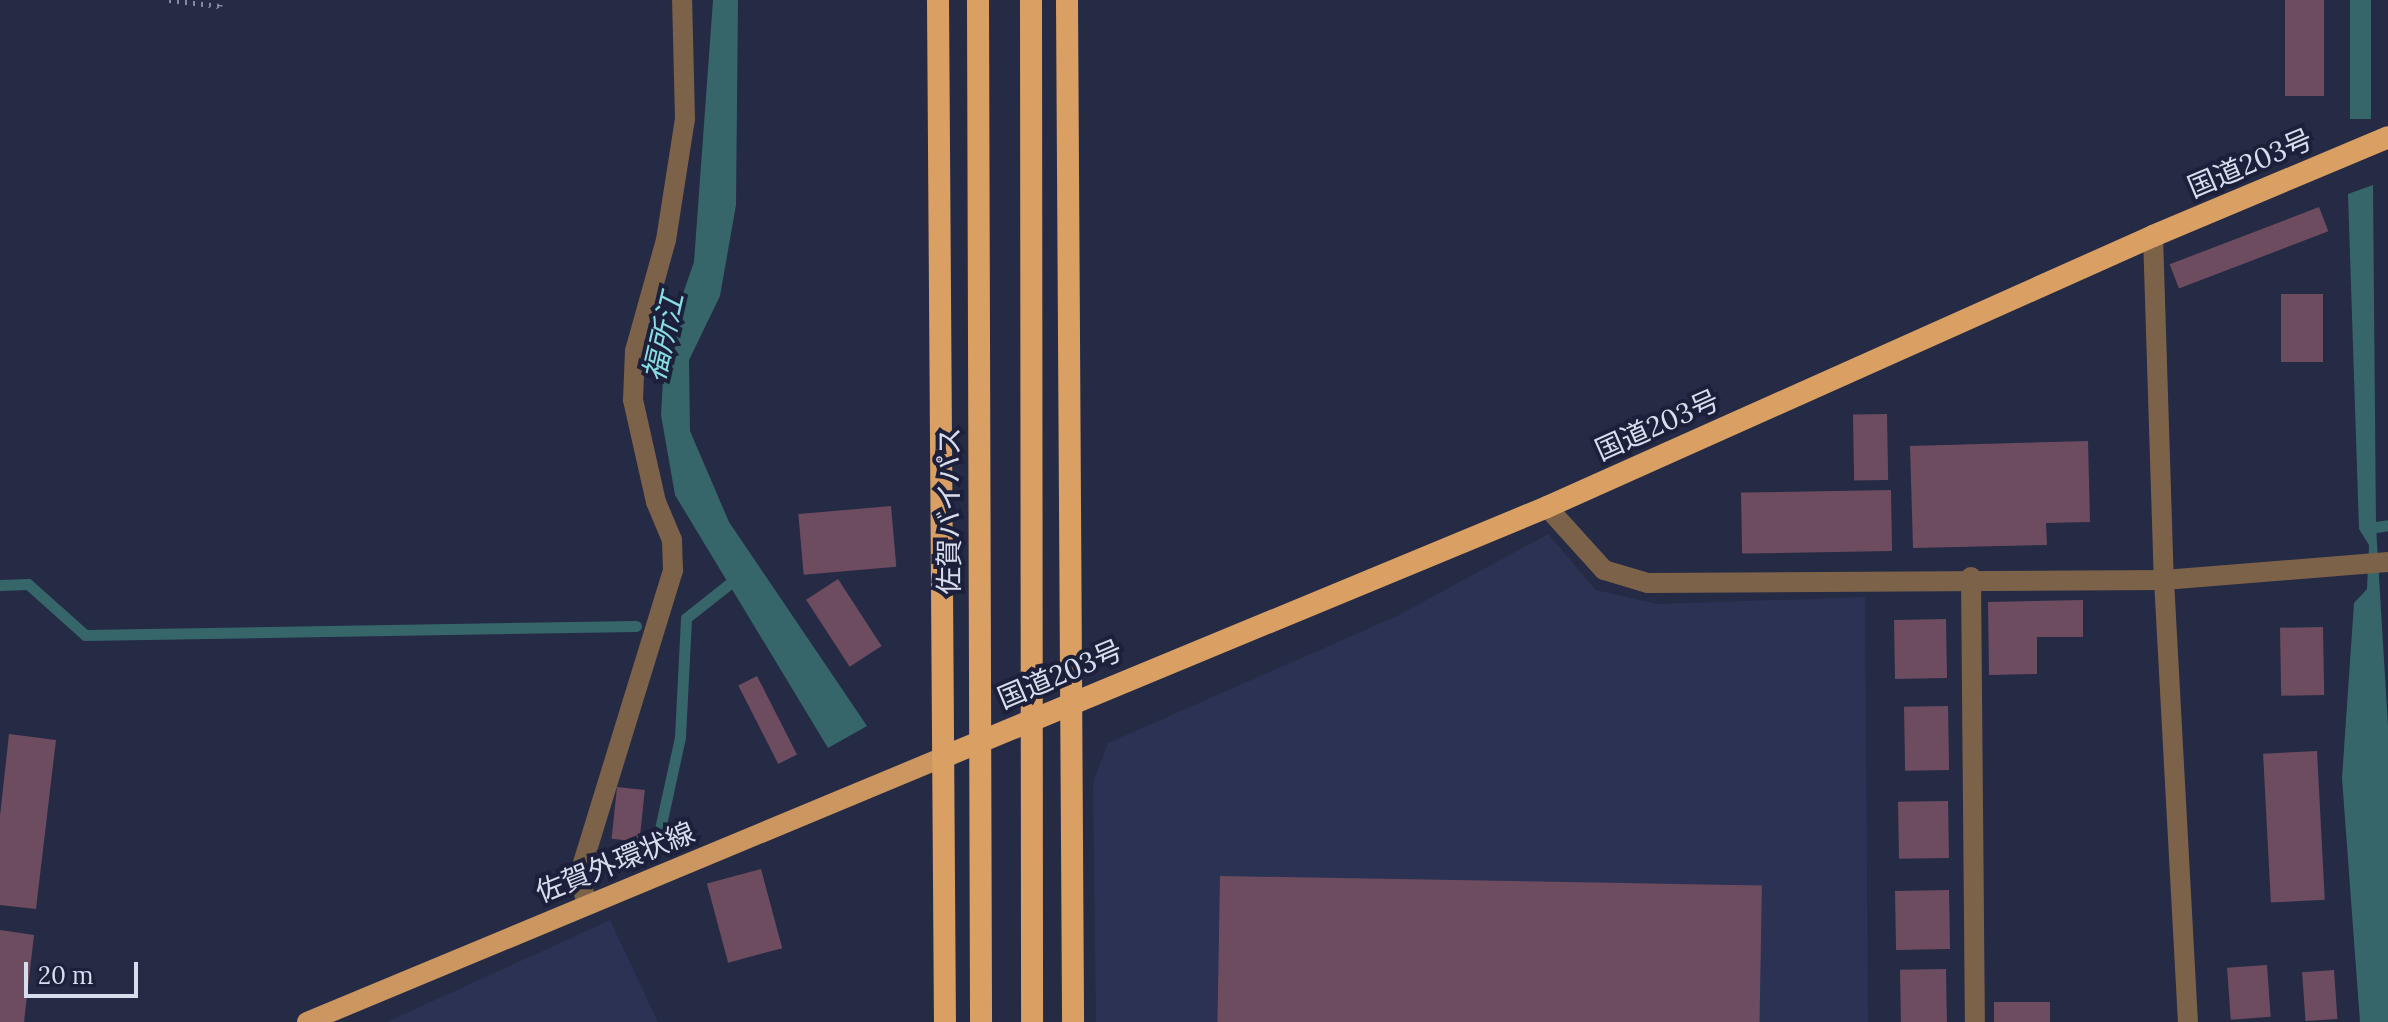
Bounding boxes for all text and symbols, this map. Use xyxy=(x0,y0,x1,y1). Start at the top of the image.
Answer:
street label: 国道203号 xyxy=(2183,122,2317,204)
water label: 福所江 xyxy=(635,289,691,385)
street label: 国道203号 xyxy=(1590,383,1724,467)
street label: 佐賀バイパス xyxy=(932,427,966,595)
street label: 国道203号 xyxy=(993,633,1127,715)
street label: 佐賀外環状線 xyxy=(531,815,699,909)
scale bar xyxy=(28,946,142,996)
text: 20 m xyxy=(38,960,94,991)

